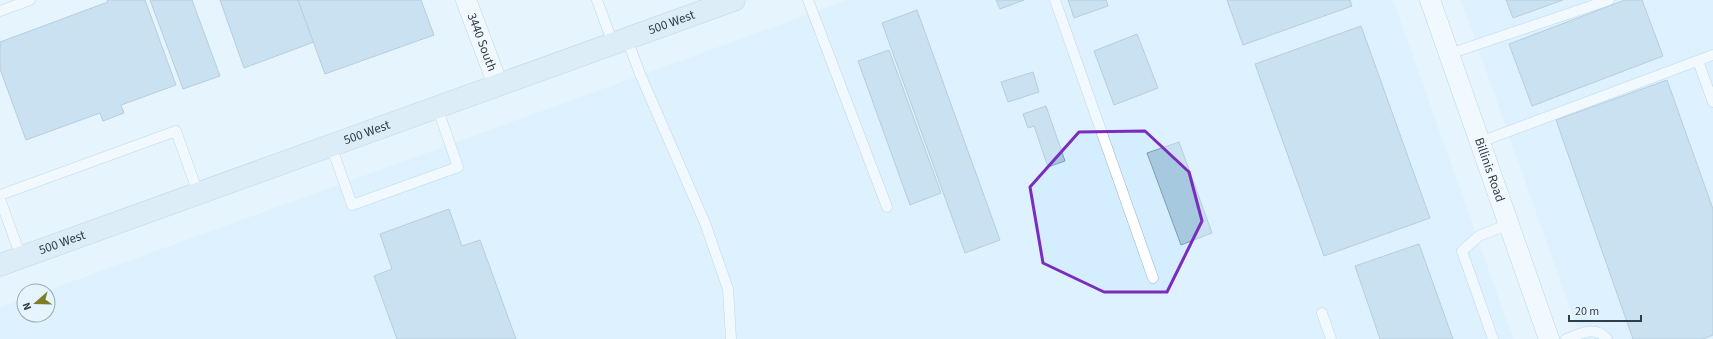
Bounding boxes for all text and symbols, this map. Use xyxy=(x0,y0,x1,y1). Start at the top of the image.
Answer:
street label: 500 West xyxy=(646,6,698,39)
street label: 3440 South xyxy=(463,10,501,74)
street label: 500 West xyxy=(341,116,393,149)
street label: Billinis Road xyxy=(1470,135,1509,204)
street label: 500 West xyxy=(36,226,88,259)
north arrow xyxy=(16,283,56,323)
scale bar xyxy=(1569,297,1641,323)
text: N xyxy=(19,300,35,312)
text: 20 m xyxy=(1575,303,1599,320)

